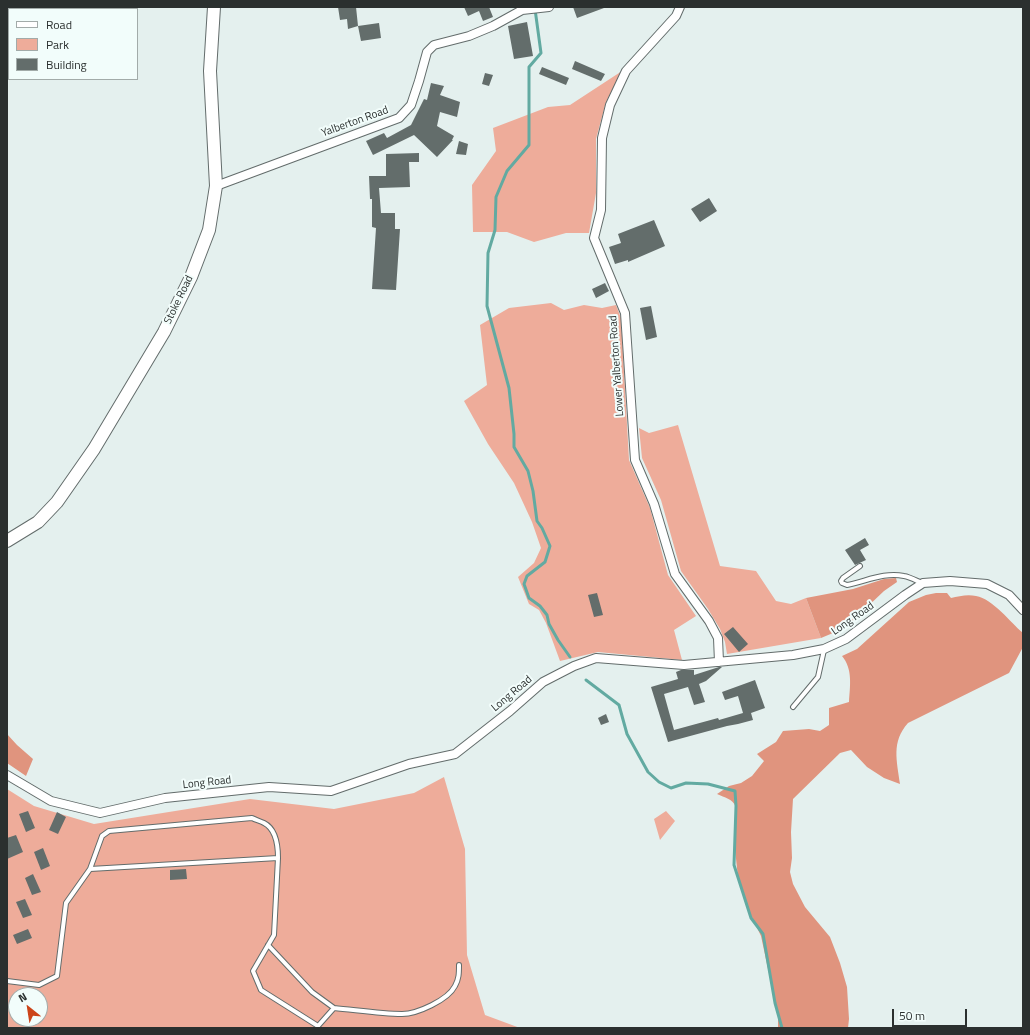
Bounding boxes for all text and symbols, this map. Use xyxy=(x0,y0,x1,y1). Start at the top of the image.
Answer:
legend xyxy=(8,8,138,80)
text: Road xyxy=(46,15,72,34)
text: Park xyxy=(46,35,69,54)
text: Building xyxy=(46,55,87,74)
street label: Yalberton Road xyxy=(320,104,390,140)
street label: Stoke Road xyxy=(162,274,196,326)
street label: Lower Yalberton Road xyxy=(607,315,627,417)
street label: Long Road xyxy=(829,600,877,638)
street label: Long Road xyxy=(489,673,535,715)
street label: Long Road xyxy=(182,774,232,792)
north arrow xyxy=(8,987,48,1027)
text: N xyxy=(15,989,30,1006)
scale bar xyxy=(894,1001,969,1027)
text: 50 m xyxy=(899,1006,925,1025)

